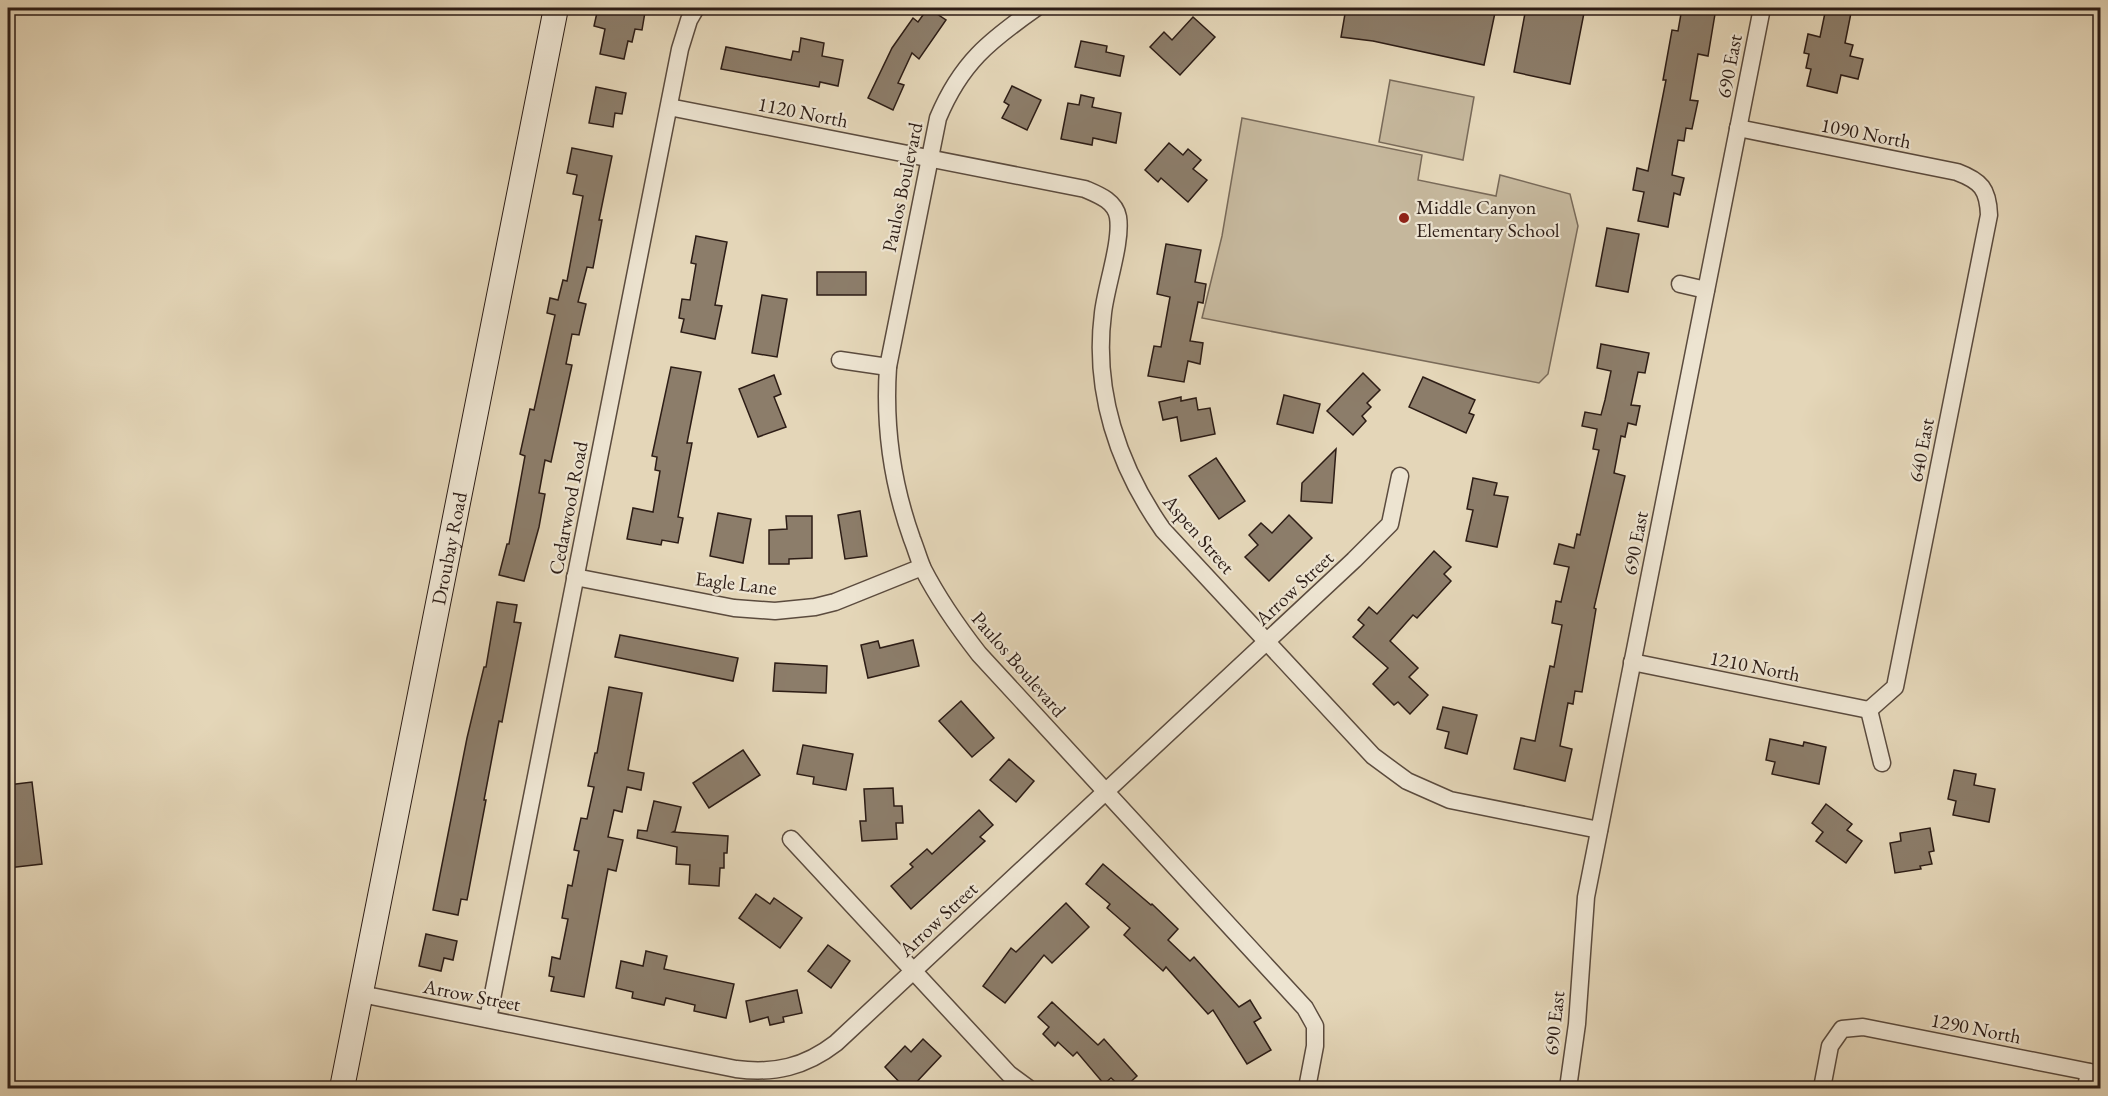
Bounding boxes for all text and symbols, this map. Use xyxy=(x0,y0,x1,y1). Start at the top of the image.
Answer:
street label: 690 East xyxy=(1710,31,1748,100)
street label: 1120 North xyxy=(756,91,850,133)
street label: 1090 North xyxy=(1819,112,1913,154)
street label: Paulos Boulevard xyxy=(876,119,929,254)
place label: Middle Canyon Elementary School xyxy=(1416,194,1560,243)
marker: Middle Canyon Elementary School xyxy=(1397,211,1411,225)
street label: 640 East xyxy=(1902,415,1940,484)
street label: Cedarwood Road xyxy=(542,438,594,577)
street label: Aspen Street xyxy=(1157,488,1241,580)
street label: Droubay Road xyxy=(425,489,473,607)
street label: 690 East xyxy=(1616,508,1654,577)
street label: Arrow Street xyxy=(1248,544,1339,632)
street label: Eagle Lane xyxy=(694,565,779,601)
street label: Paulos Boulevard xyxy=(966,606,1073,723)
street label: 1210 North xyxy=(1708,645,1802,687)
street label: Arrow Street xyxy=(892,875,983,963)
street label: Arrow Street xyxy=(420,973,523,1017)
street label: 690 East xyxy=(1538,989,1570,1056)
street label: 1290 North xyxy=(1929,1007,2023,1049)

